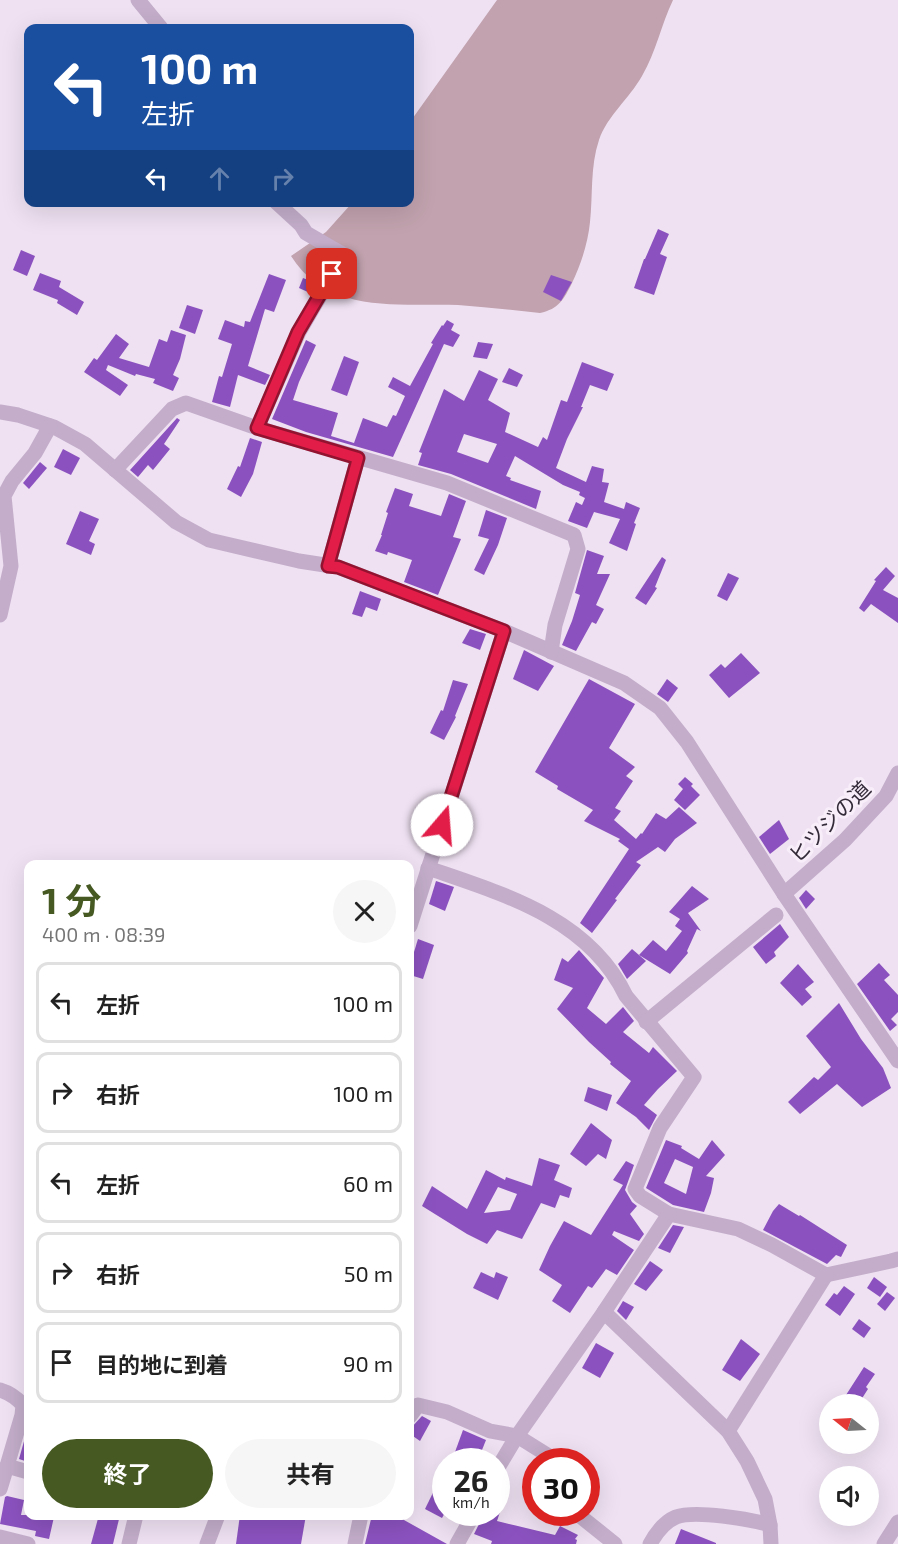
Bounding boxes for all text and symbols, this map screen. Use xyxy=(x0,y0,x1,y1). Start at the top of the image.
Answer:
text: 100 m xyxy=(141,42,258,92)
icon: left xyxy=(42,48,120,126)
text: 左折 xyxy=(141,97,195,129)
icon: left xyxy=(140,162,173,195)
icon: ahead xyxy=(203,162,236,195)
icon: right xyxy=(266,162,299,195)
pin xyxy=(306,248,357,299)
icon: arrive xyxy=(315,257,348,290)
street label: ヒツジの道 xyxy=(783,775,875,867)
position arrow xyxy=(410,793,474,857)
text: 1 分 xyxy=(42,878,101,921)
button: close xyxy=(333,880,396,943)
text: 400 m · 08:39 xyxy=(42,922,166,946)
icon: left xyxy=(45,986,78,1019)
text: 100 m xyxy=(334,990,393,1016)
text: 左折 xyxy=(96,991,140,1017)
icon: right xyxy=(45,1076,78,1109)
text: 100 m xyxy=(334,1080,393,1106)
text: 右折 xyxy=(96,1081,140,1107)
icon: left xyxy=(45,1166,78,1199)
text: 60 m xyxy=(343,1170,393,1196)
text: 左折 xyxy=(96,1171,140,1197)
icon: right xyxy=(45,1256,78,1289)
text: 50 m xyxy=(344,1260,393,1286)
text: 右折 xyxy=(96,1261,140,1287)
icon: arrive xyxy=(45,1346,78,1379)
text: 90 m xyxy=(343,1350,393,1376)
text: 目的地に到着 xyxy=(96,1351,228,1377)
north arrow xyxy=(819,1394,879,1454)
map controls xyxy=(819,1394,879,1526)
button: 終了 xyxy=(42,1439,213,1508)
button: 共有 xyxy=(225,1439,396,1508)
speed limit sign: 30 xyxy=(522,1448,600,1526)
text: 26 xyxy=(453,1462,489,1498)
button: sound xyxy=(819,1466,879,1526)
text: km/h xyxy=(452,1493,490,1511)

